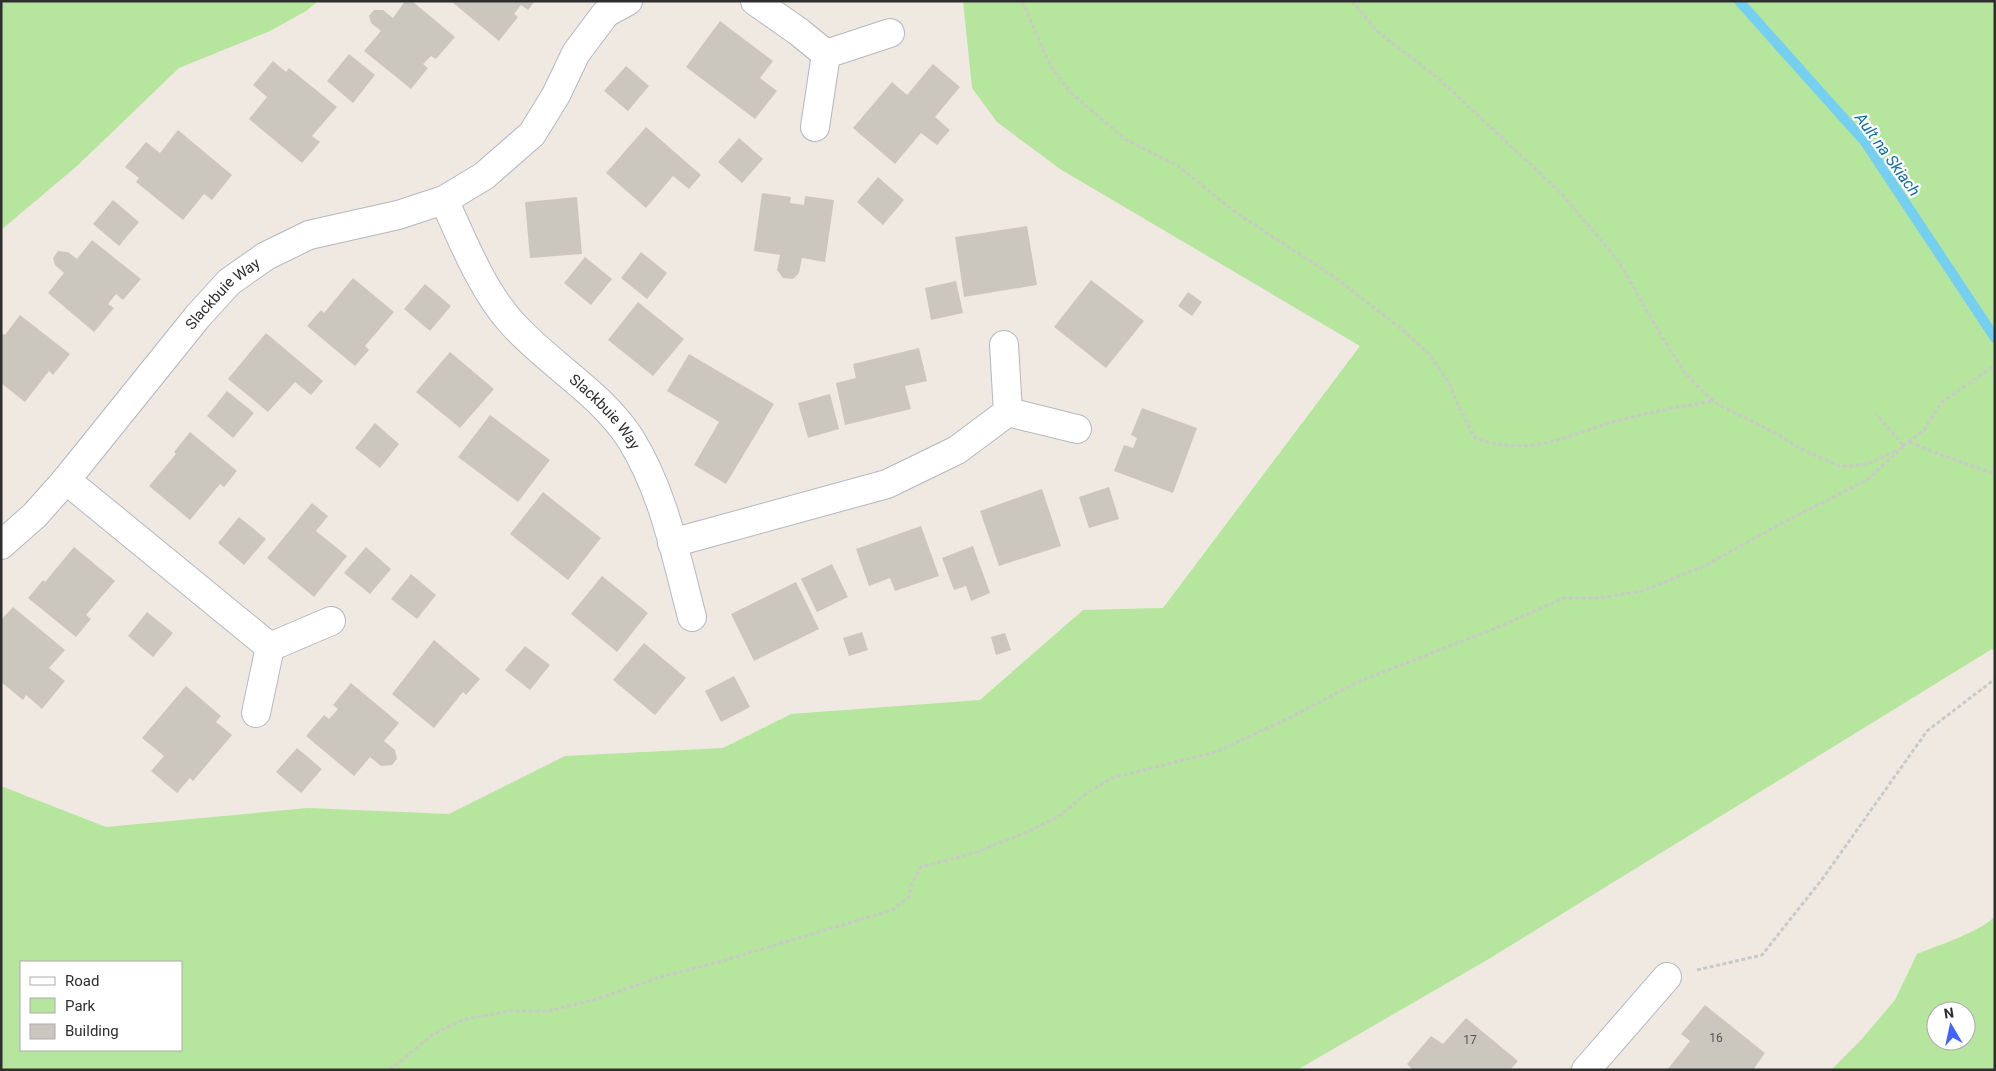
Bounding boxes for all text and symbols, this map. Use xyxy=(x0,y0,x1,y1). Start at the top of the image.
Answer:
water label: Ault na Skiach xyxy=(1850,108,1924,200)
street label: Slackbuie Way xyxy=(182,254,263,333)
street label: Slackbuie Way xyxy=(566,370,644,453)
legend xyxy=(20,961,182,1051)
text: Road xyxy=(65,972,99,990)
text: Park xyxy=(65,997,96,1015)
north arrow xyxy=(1926,1001,1976,1051)
text: N xyxy=(1943,1004,1955,1022)
text: Building xyxy=(65,1022,119,1040)
house number: 16 xyxy=(1709,1031,1723,1045)
house number: 17 xyxy=(1463,1033,1477,1047)

